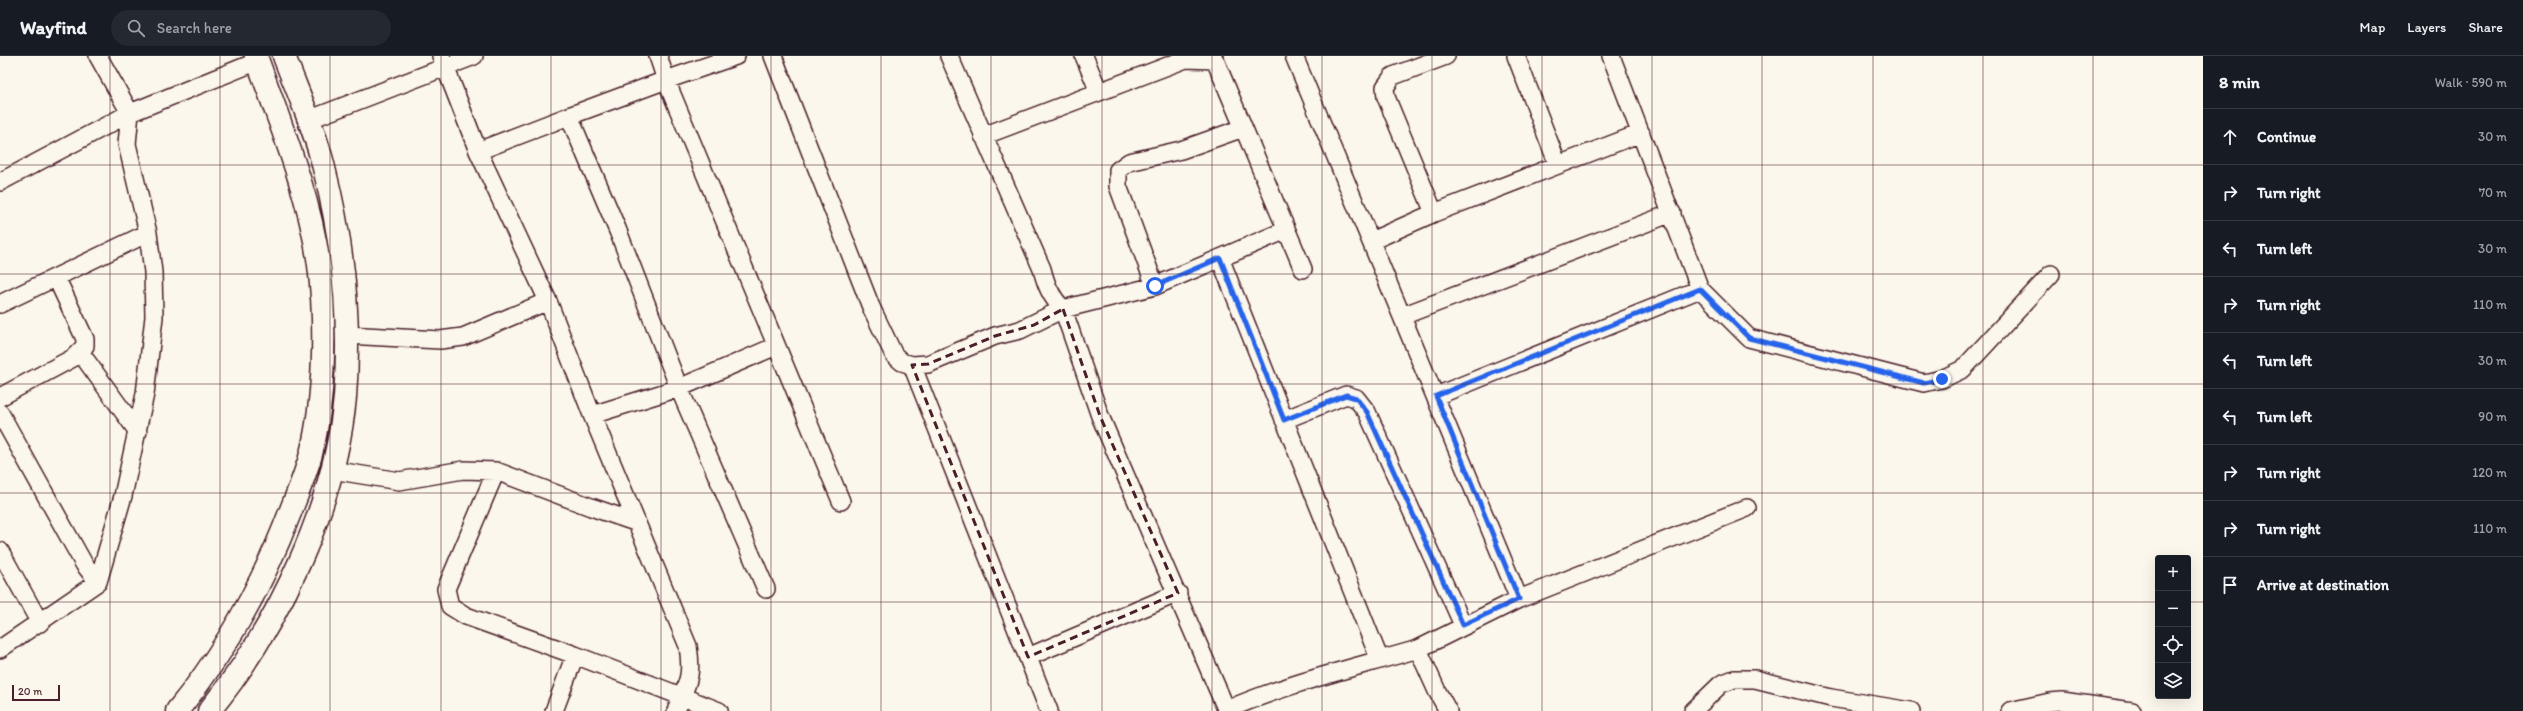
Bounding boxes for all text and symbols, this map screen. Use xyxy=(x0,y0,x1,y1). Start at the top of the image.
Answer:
search box xyxy=(111,10,391,46)
text: Wayfind xyxy=(20,16,87,39)
icon: search xyxy=(125,17,147,39)
text: Search here xyxy=(157,19,232,37)
text: Map xyxy=(2360,19,2385,36)
text: Layers xyxy=(2407,19,2446,36)
text: Share xyxy=(2468,19,2503,36)
text: 8 min xyxy=(2219,72,2260,92)
text: Walk · 590 m xyxy=(2435,75,2507,90)
icon: ahead xyxy=(2219,126,2241,148)
text: Continue xyxy=(2257,128,2316,146)
text: 30 m xyxy=(2478,129,2507,144)
icon: right xyxy=(2219,182,2241,204)
text: Turn right xyxy=(2257,184,2321,202)
text: 70 m xyxy=(2479,185,2507,200)
icon: left xyxy=(2219,238,2241,260)
text: Turn left xyxy=(2257,240,2312,258)
text: 30 m xyxy=(2478,241,2507,256)
route start xyxy=(1146,277,1164,295)
icon: right xyxy=(2219,294,2241,316)
text: Turn right xyxy=(2257,296,2321,314)
text: 110 m xyxy=(2473,297,2507,312)
icon: left xyxy=(2219,350,2241,372)
text: Turn left xyxy=(2257,352,2312,370)
text: 30 m xyxy=(2478,353,2507,368)
route end xyxy=(1933,370,1951,388)
icon: left xyxy=(2219,406,2241,428)
text: Turn left xyxy=(2257,408,2312,426)
text: 90 m xyxy=(2478,409,2507,424)
icon: right xyxy=(2219,462,2241,484)
text: Turn right xyxy=(2257,464,2321,482)
text: 120 m xyxy=(2472,465,2507,480)
icon: right xyxy=(2219,518,2241,540)
text: Turn right xyxy=(2257,520,2321,538)
text: 110 m xyxy=(2473,521,2507,536)
map controls xyxy=(2155,555,2191,699)
button: + xyxy=(2155,555,2191,591)
icon: arrive xyxy=(2219,574,2241,596)
text: Arrive at destination xyxy=(2257,576,2389,594)
button: − xyxy=(2155,591,2191,627)
button: locate xyxy=(2155,627,2191,663)
button: layers xyxy=(2155,663,2191,699)
scale bar xyxy=(12,683,60,702)
text: 20 m xyxy=(18,685,42,698)

